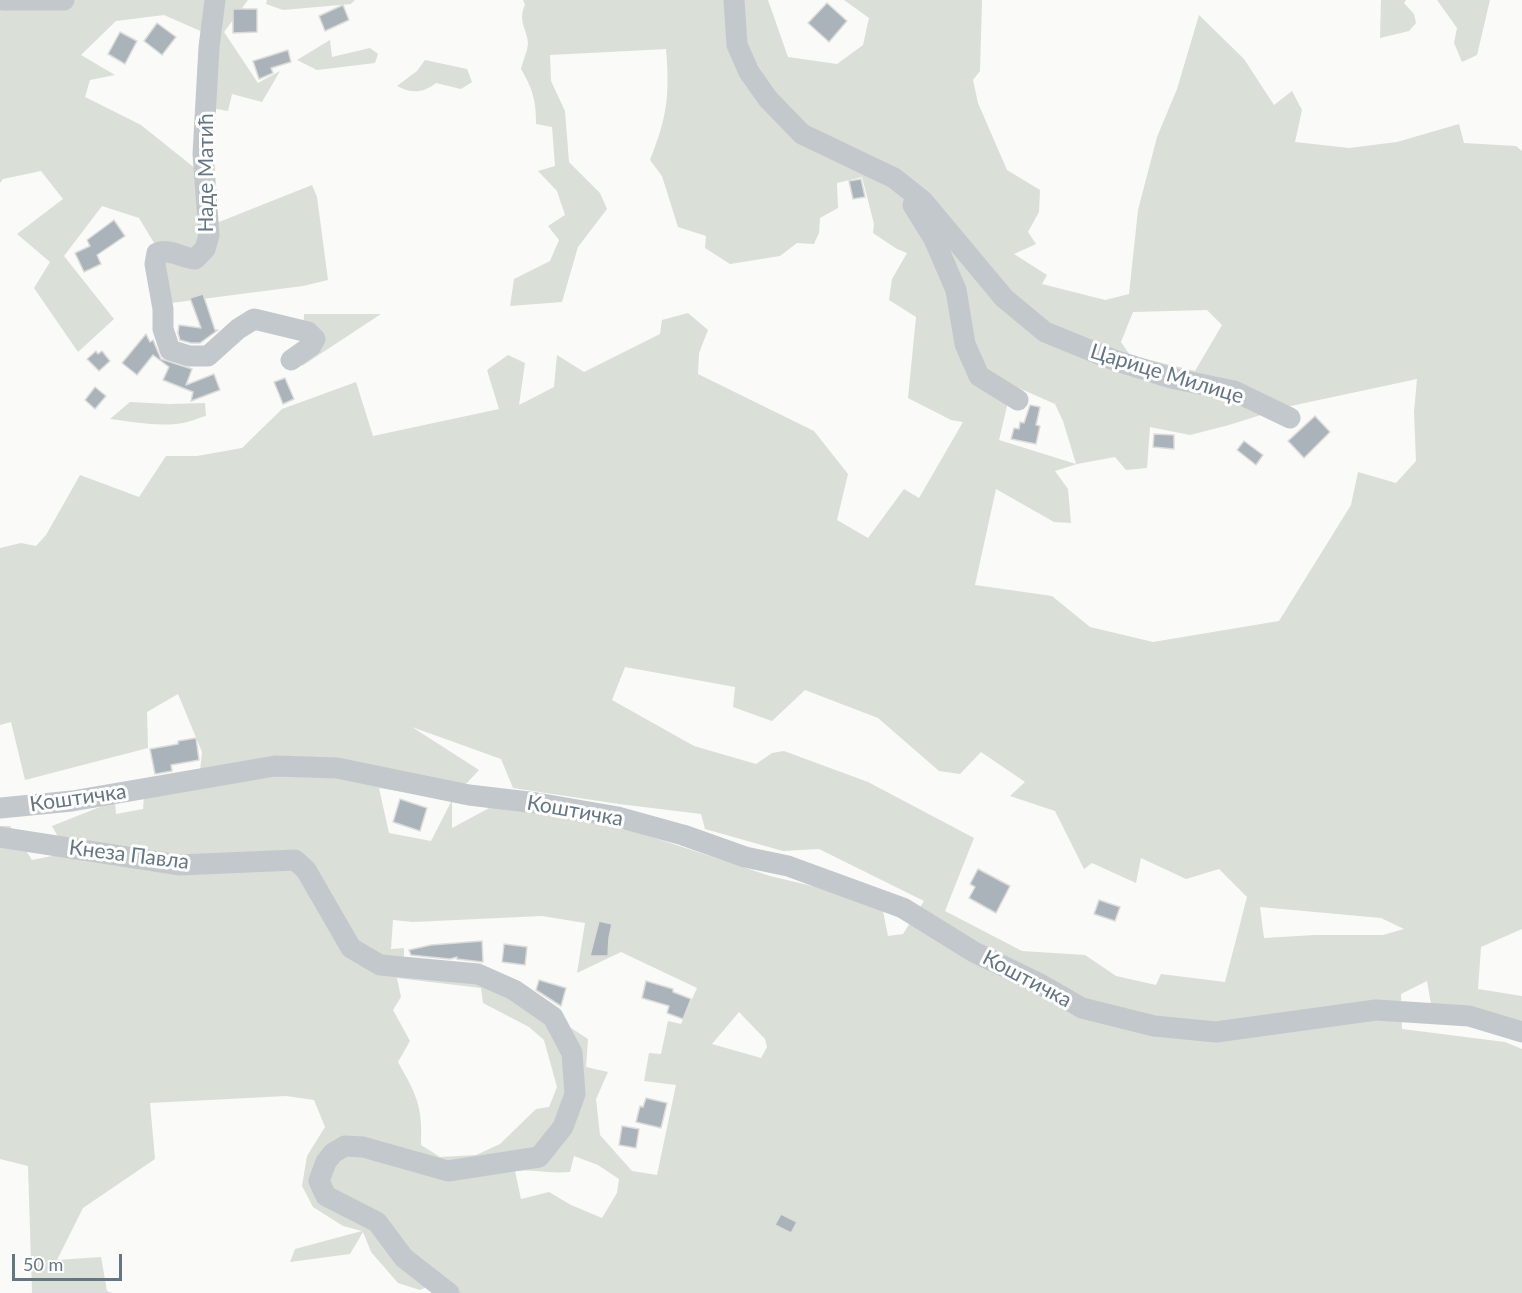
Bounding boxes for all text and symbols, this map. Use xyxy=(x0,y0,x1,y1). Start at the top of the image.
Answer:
street label: Наде Матић xyxy=(193,113,219,233)
street label: Царице Милице xyxy=(1087,339,1247,409)
street label: Коштичка xyxy=(28,779,128,817)
street label: Коштичка xyxy=(525,790,625,832)
street label: Кнеза Павла xyxy=(68,835,190,875)
street label: Коштичка xyxy=(978,945,1076,1013)
scale bar xyxy=(15,1242,124,1280)
text: 50 m xyxy=(23,1253,63,1275)

